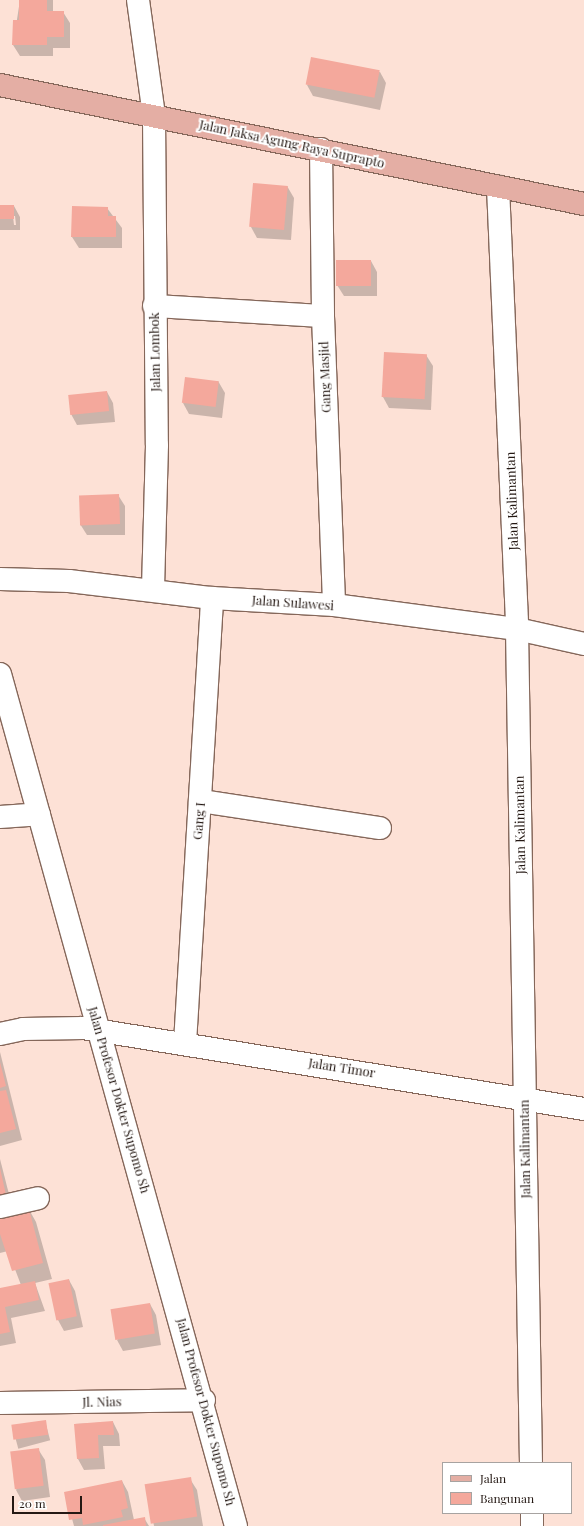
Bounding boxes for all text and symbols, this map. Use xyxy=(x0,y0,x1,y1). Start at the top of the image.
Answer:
street label: Jalan Jaksa Agung Raya Suprapto xyxy=(198,117,386,171)
street label: Jalan Lombok xyxy=(147,312,163,392)
street label: Gang Masjid xyxy=(316,341,334,413)
street label: Jalan Kalimantan xyxy=(502,451,522,551)
street label: Jalan Sulawesi xyxy=(251,592,335,614)
street label: Jalan Kalimantan xyxy=(511,775,529,875)
street label: Gang I xyxy=(190,802,208,840)
street label: Jalan Profesor Dokter Supomo Sh xyxy=(85,1005,153,1195)
street label: Jalan Timor xyxy=(307,1055,377,1081)
street label: Jalan Kalimantan xyxy=(516,1099,534,1199)
street label: Jalan Profesor Dokter Supomo Sh xyxy=(173,1316,239,1508)
street label: Jl. Nias xyxy=(82,1394,122,1410)
legend xyxy=(442,1462,572,1514)
text: Jalan xyxy=(480,1470,506,1486)
scale bar xyxy=(14,1488,84,1514)
text: Bangunan xyxy=(480,1490,534,1506)
text: 20 m xyxy=(19,1495,46,1511)

